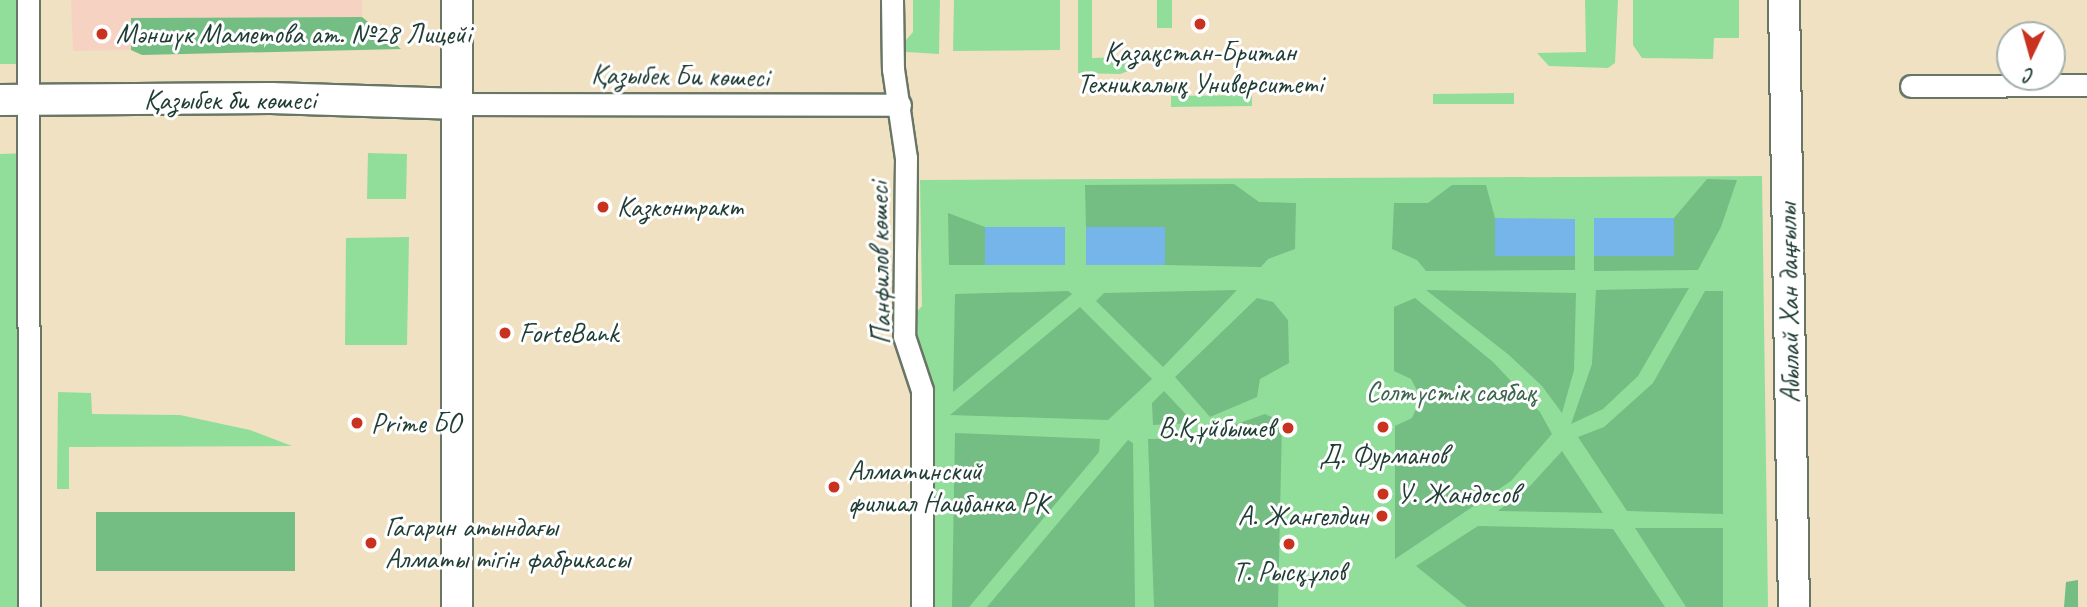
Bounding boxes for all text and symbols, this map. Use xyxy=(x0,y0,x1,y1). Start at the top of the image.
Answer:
marker: Қазақстан-Британ Техникалық Университеті xyxy=(1192,16,1208,32)
place label: Мәншүк Маметова ат. №28 Лицейі xyxy=(116,17,469,51)
north arrow xyxy=(1996,21,2066,91)
marker: Мәншүк Маметова ат. №28 Лицейі xyxy=(94,26,110,42)
place label: Қазақстан-Британ Техникалық Университеті xyxy=(1077,35,1323,101)
street label: Қазыбек Би көшесі xyxy=(592,58,768,94)
text: С xyxy=(2024,63,2035,87)
street label: Қазыбек би көшесі xyxy=(145,83,315,117)
street label: Панфилов көшесі xyxy=(862,181,898,345)
place label: Казконтракт xyxy=(617,190,742,224)
marker: Казконтракт xyxy=(595,199,611,215)
street label: Абылай Хан даңғылы xyxy=(1770,202,1808,404)
place label: ForteBank xyxy=(519,316,618,350)
marker: ForteBank xyxy=(497,325,513,341)
park label: Солтүстік саябақ xyxy=(1366,375,1536,409)
place label: Prime БО xyxy=(371,406,461,440)
place label: В.Құйбышев xyxy=(1158,411,1274,445)
marker: Prime БО xyxy=(349,415,365,431)
marker: Д. Фурманов xyxy=(1375,419,1391,435)
marker: В.Құйбышев xyxy=(1280,420,1296,436)
place label: Д. Фурманов xyxy=(1319,438,1447,472)
place label: Алматинский филиал Нацбанка РК xyxy=(848,454,1048,520)
place label: У. Жандосов xyxy=(1397,477,1518,511)
marker: Алматинский филиал Нацбанка РК xyxy=(826,479,842,495)
marker: У. Жандосов xyxy=(1375,486,1391,502)
place label: А. Жангелдин xyxy=(1238,499,1368,533)
marker: А. Жангелдин xyxy=(1374,508,1390,524)
place label: Гагарин атындағы Алматы тігін фабрикасы xyxy=(385,510,630,576)
marker: Гагарин атындағы Алматы тігін фабрикасы xyxy=(363,535,379,551)
marker: Т. Рысқұлов xyxy=(1281,536,1297,552)
place label: Т. Рысқұлов xyxy=(1233,555,1345,589)

